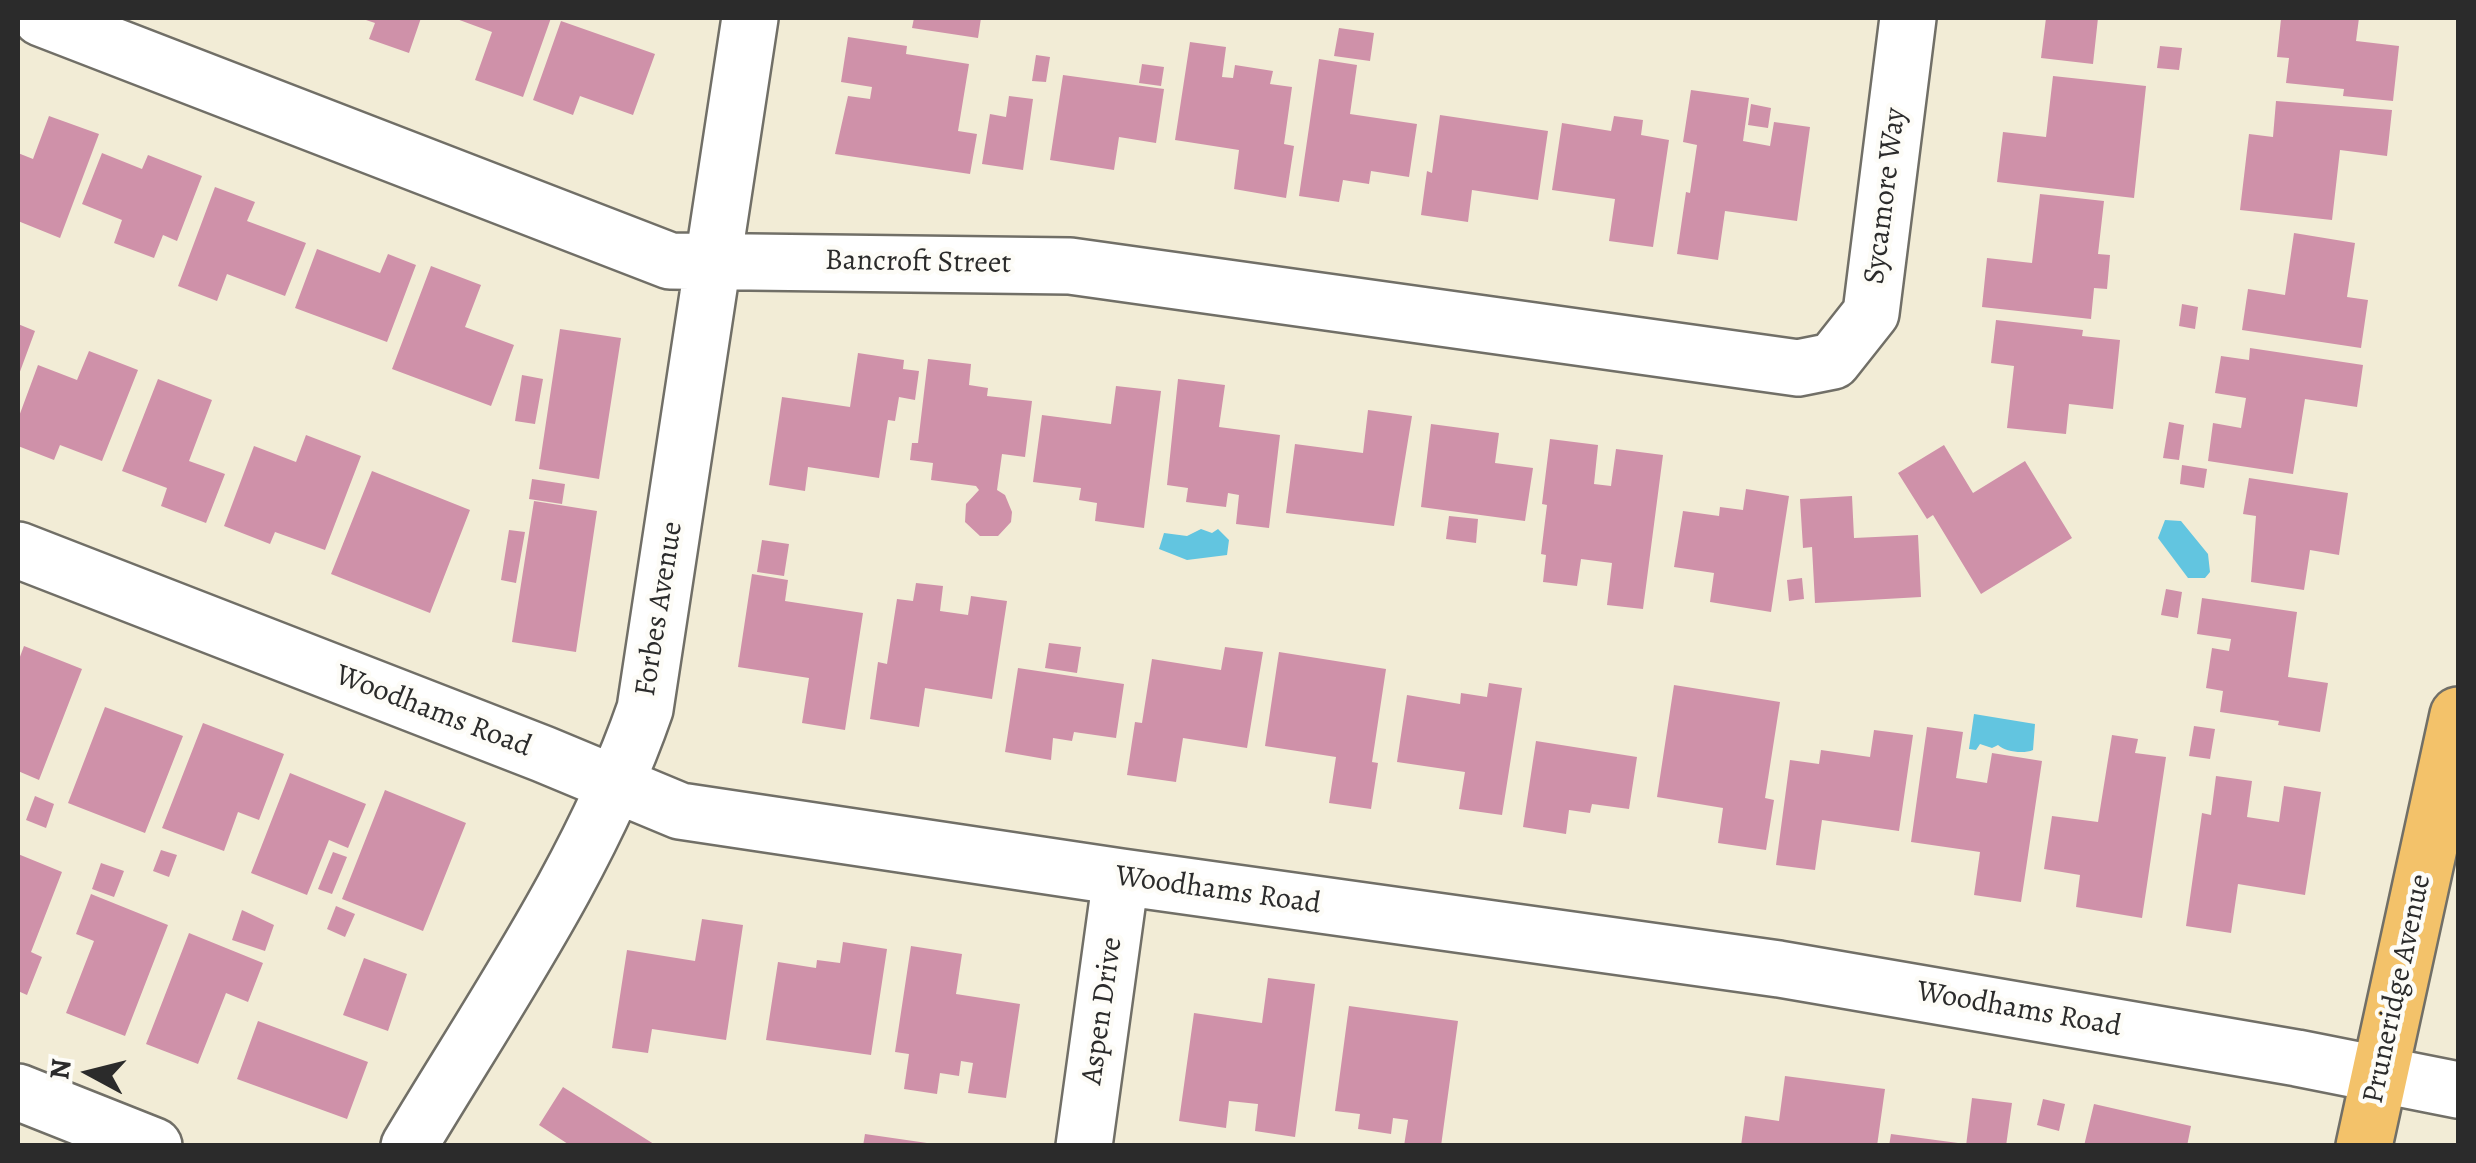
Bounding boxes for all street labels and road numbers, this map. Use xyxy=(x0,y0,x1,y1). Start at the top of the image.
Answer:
street label: Sycamore Way xyxy=(1857,106,1915,286)
street label: Bancroft Street xyxy=(825,243,1011,283)
street label: Forbes Avenue xyxy=(628,519,692,699)
street label: Woodhams Road xyxy=(330,658,536,766)
street label: Woodhams Road xyxy=(1113,859,1323,923)
street label: Pruneridge Avenue xyxy=(2356,871,2440,1107)
street label: Aspen Drive xyxy=(1075,935,1131,1087)
street label: Woodhams Road xyxy=(1914,974,2124,1046)

